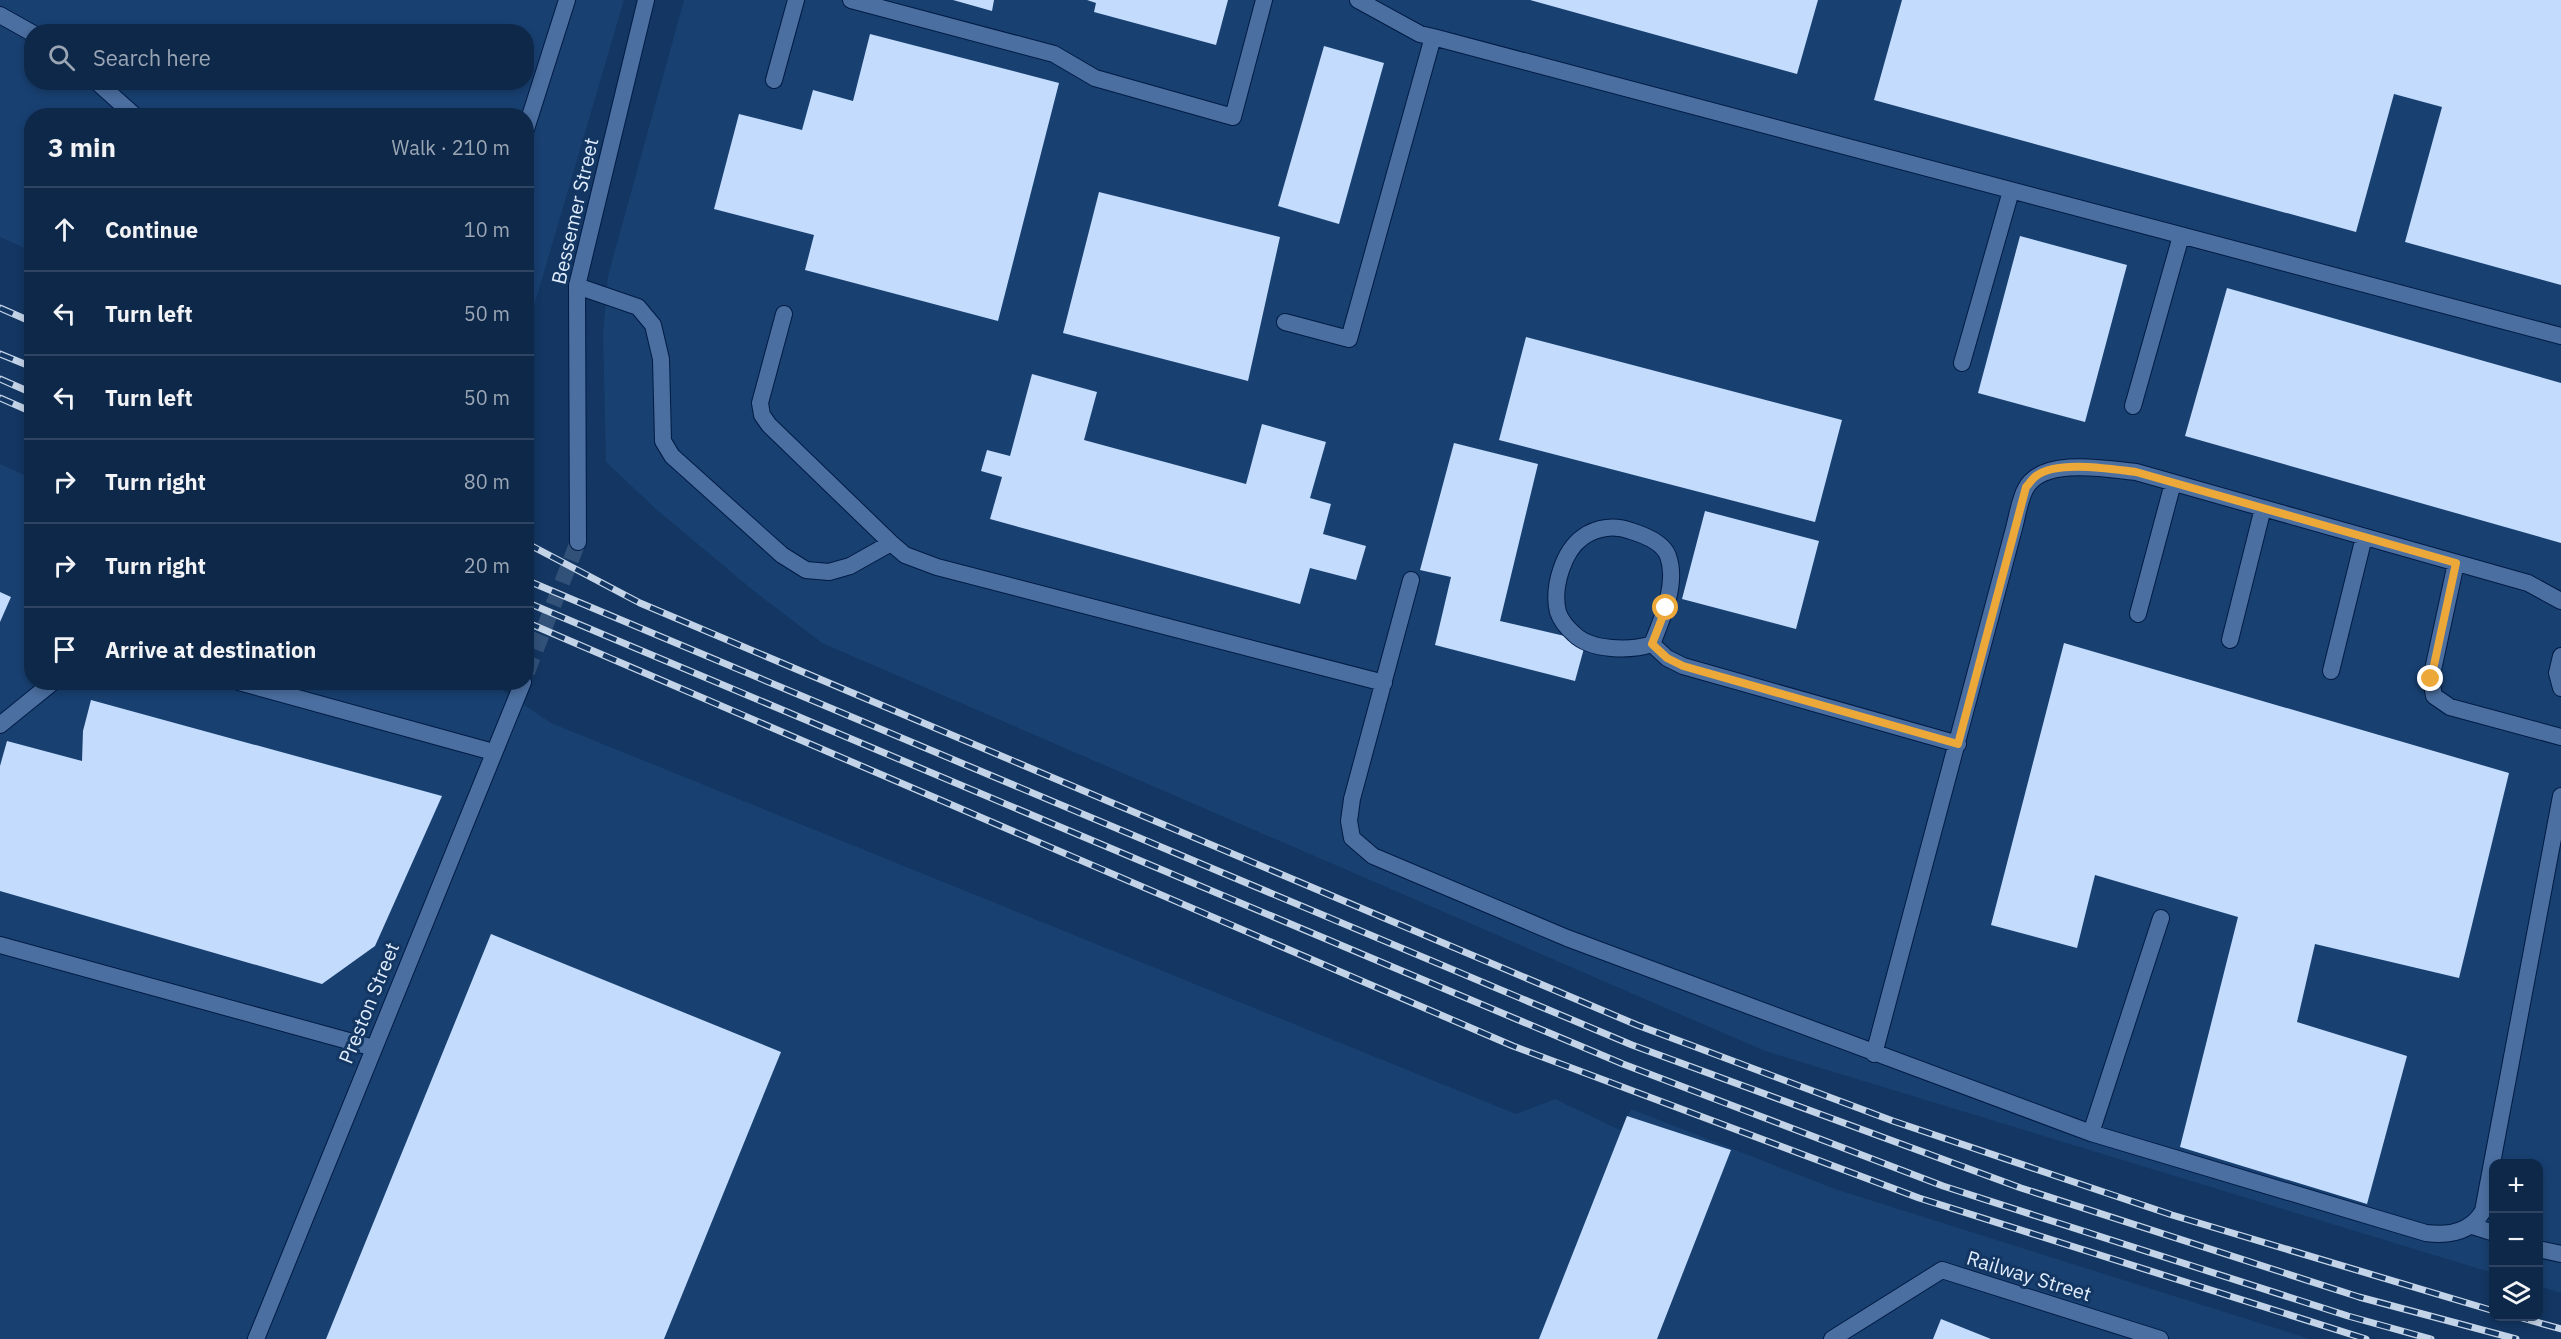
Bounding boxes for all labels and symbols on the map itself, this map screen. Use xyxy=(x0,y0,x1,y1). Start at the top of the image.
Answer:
street label: Bessemer Street xyxy=(545,135,605,287)
route start xyxy=(1652,594,1678,620)
route end xyxy=(2417,665,2443,691)
street label: Preston Street xyxy=(332,938,405,1068)
street label: Railway Street xyxy=(1964,1244,2095,1307)

